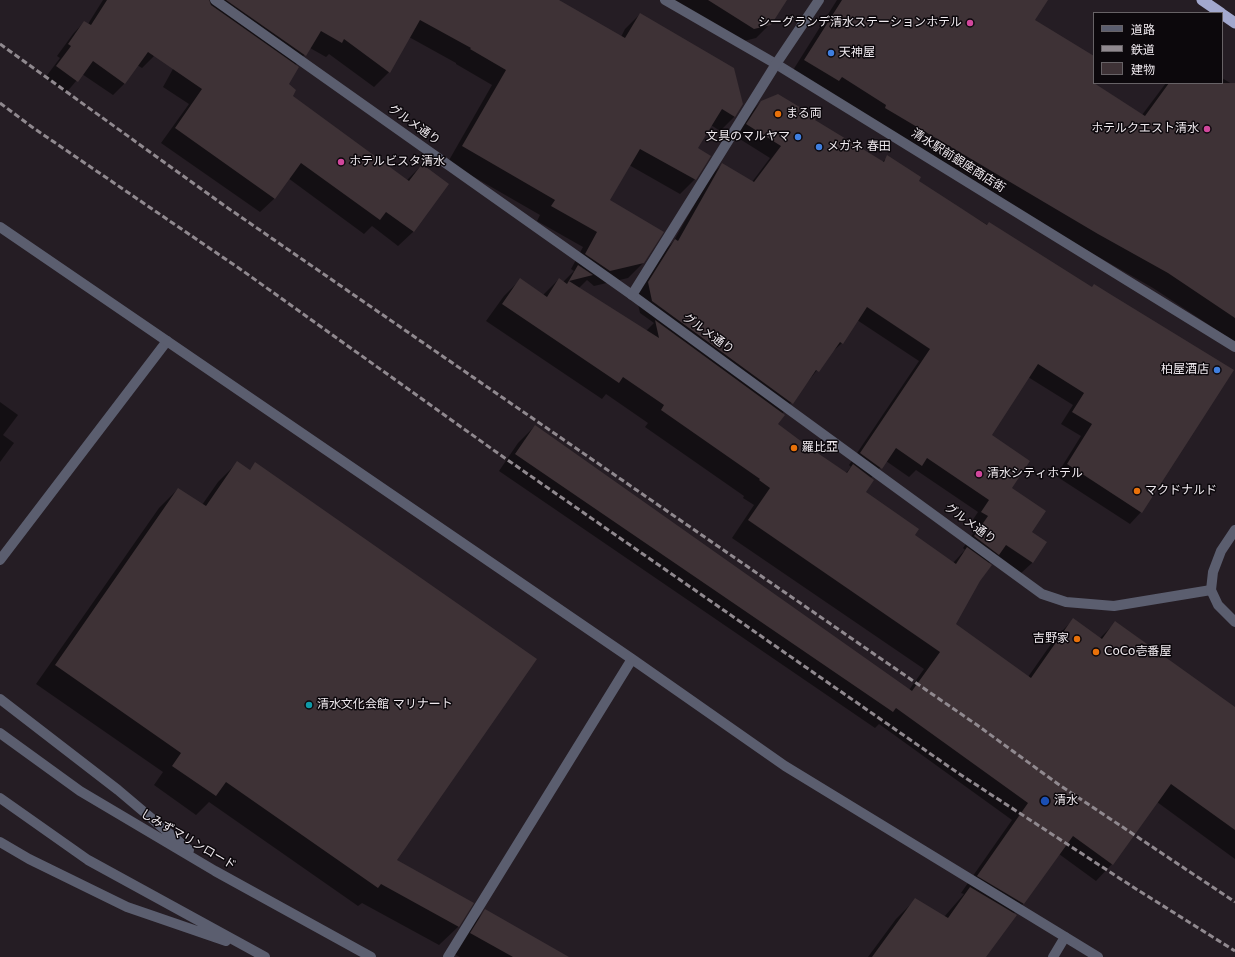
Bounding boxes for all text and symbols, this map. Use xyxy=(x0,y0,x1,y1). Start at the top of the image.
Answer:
legend xyxy=(1093,12,1223,84)
place label: シーグランデ清水ステーションホテル xyxy=(758,16,962,30)
marker: シーグランデ清水ステーションホテル xyxy=(965,18,975,28)
text: 道路 xyxy=(1131,23,1155,37)
text: 鉄道 xyxy=(1131,43,1155,57)
place label: 天神屋 xyxy=(839,46,875,60)
marker: 天神屋 xyxy=(826,48,836,58)
text: 建物 xyxy=(1131,63,1155,77)
street label: グルメ通り xyxy=(385,102,443,148)
place label: まる両 xyxy=(786,107,822,121)
marker: まる両 xyxy=(773,109,783,119)
place label: ホテルクエスト清水 xyxy=(1091,122,1199,136)
marker: ホテルクエスト清水 xyxy=(1202,124,1212,134)
street label: 清水駅前銀座商店街 xyxy=(908,126,1008,196)
place label: 文具のマルヤマ xyxy=(706,130,790,144)
marker: 文具のマルヤマ xyxy=(793,132,803,142)
place label: メガネ 春田 xyxy=(827,140,891,154)
marker: メガネ 春田 xyxy=(814,142,824,152)
place label: ホテルビスタ清水 xyxy=(349,155,445,169)
marker: ホテルビスタ清水 xyxy=(336,157,346,167)
street label: グルメ通り xyxy=(679,311,737,357)
place label: 柏屋酒店 xyxy=(1161,363,1209,377)
marker: 柏屋酒店 xyxy=(1212,365,1222,375)
place label: 羅比亞 xyxy=(802,441,838,455)
marker: 羅比亞 xyxy=(789,443,799,453)
place label: 清水シティホテル xyxy=(987,467,1083,481)
marker: 清水シティホテル xyxy=(974,469,984,479)
place label: マクドナルド xyxy=(1145,484,1217,498)
marker: マクドナルド xyxy=(1132,486,1142,496)
street label: グルメ通り xyxy=(941,501,999,547)
place label: 吉野家 xyxy=(1033,632,1069,646)
marker: 吉野家 xyxy=(1072,634,1082,644)
place label: CoCo壱番屋 xyxy=(1104,645,1171,659)
marker: CoCo壱番屋 xyxy=(1091,647,1101,657)
place label: 清水文化会館 マリナート xyxy=(317,698,453,712)
marker: 清水文化会館 マリナート xyxy=(304,700,314,710)
place label: 清水 xyxy=(1054,794,1078,808)
marker: 清水 xyxy=(1039,795,1051,807)
street label: しみずマリンロード xyxy=(138,807,238,873)

